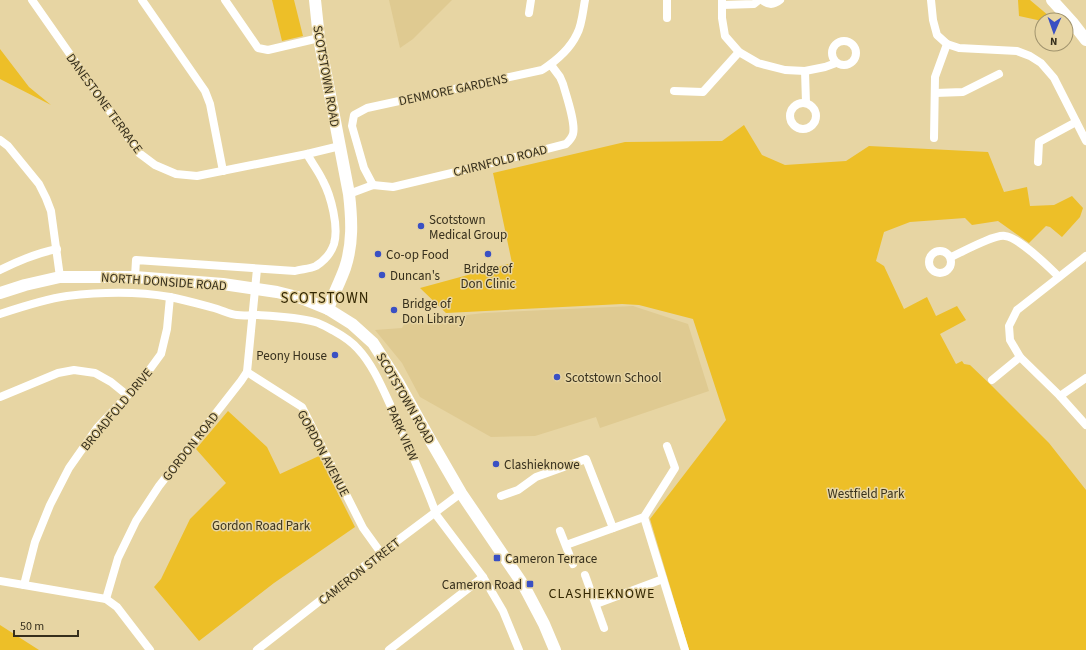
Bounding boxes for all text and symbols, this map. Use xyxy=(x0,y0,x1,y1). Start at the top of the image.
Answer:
north arrow xyxy=(1034,12,1074,52)
street label: SCOTSTOWN ROAD xyxy=(308,24,344,128)
text: N xyxy=(1050,34,1058,49)
street label: DANESTONE TERRACE xyxy=(62,50,147,157)
street label: DENMORE GARDENS xyxy=(397,70,509,110)
street label: CAIRNFOLD ROAD xyxy=(451,141,549,181)
place label: Scotstown Medical Group xyxy=(429,211,507,244)
marker: Scotstown Medical Group xyxy=(416,221,426,231)
place label: Co-op Food xyxy=(386,246,449,264)
marker: Co-op Food xyxy=(373,249,383,259)
marker: Bridge of Don Clinic xyxy=(483,249,493,259)
place label: Bridge of Don Clinic xyxy=(461,260,516,293)
place label: Duncan's xyxy=(390,267,441,285)
street label: NORTH DONSIDE ROAD xyxy=(100,269,227,295)
marker: Duncan's xyxy=(377,270,387,280)
district label: SCOTSTOWN xyxy=(281,288,369,309)
place label: Bridge of Don Library xyxy=(402,295,465,328)
marker: Bridge of Don Library xyxy=(389,305,399,315)
place label: Peony House xyxy=(256,347,327,365)
street label: SCOTSTOWN ROAD xyxy=(372,349,439,448)
marker: Peony House xyxy=(330,350,340,360)
street label: BROADFOLD DRIVE xyxy=(77,364,157,455)
place label: Scotstown School xyxy=(565,369,662,387)
marker: Scotstown School xyxy=(552,372,562,382)
street label: PARK VIEW xyxy=(382,403,422,464)
street label: GORDON AVENUE xyxy=(293,407,354,500)
street label: GORDON ROAD xyxy=(158,409,223,485)
place label: Clashieknowe xyxy=(504,456,580,474)
marker: Clashieknowe xyxy=(491,459,501,469)
park label: Westfield Park xyxy=(827,485,905,503)
park label: Gordon Road Park xyxy=(212,517,311,535)
street label: CAMERON STREET xyxy=(315,534,404,610)
place label: Cameron Terrace xyxy=(505,550,597,568)
marker: Cameron Terrace xyxy=(492,553,502,563)
place label: Cameron Road xyxy=(442,576,522,594)
marker: Cameron Road xyxy=(525,579,535,589)
district label: CLASHIEKNOWE xyxy=(549,584,655,604)
scale bar xyxy=(14,612,78,638)
text: 50 m xyxy=(20,618,44,635)

